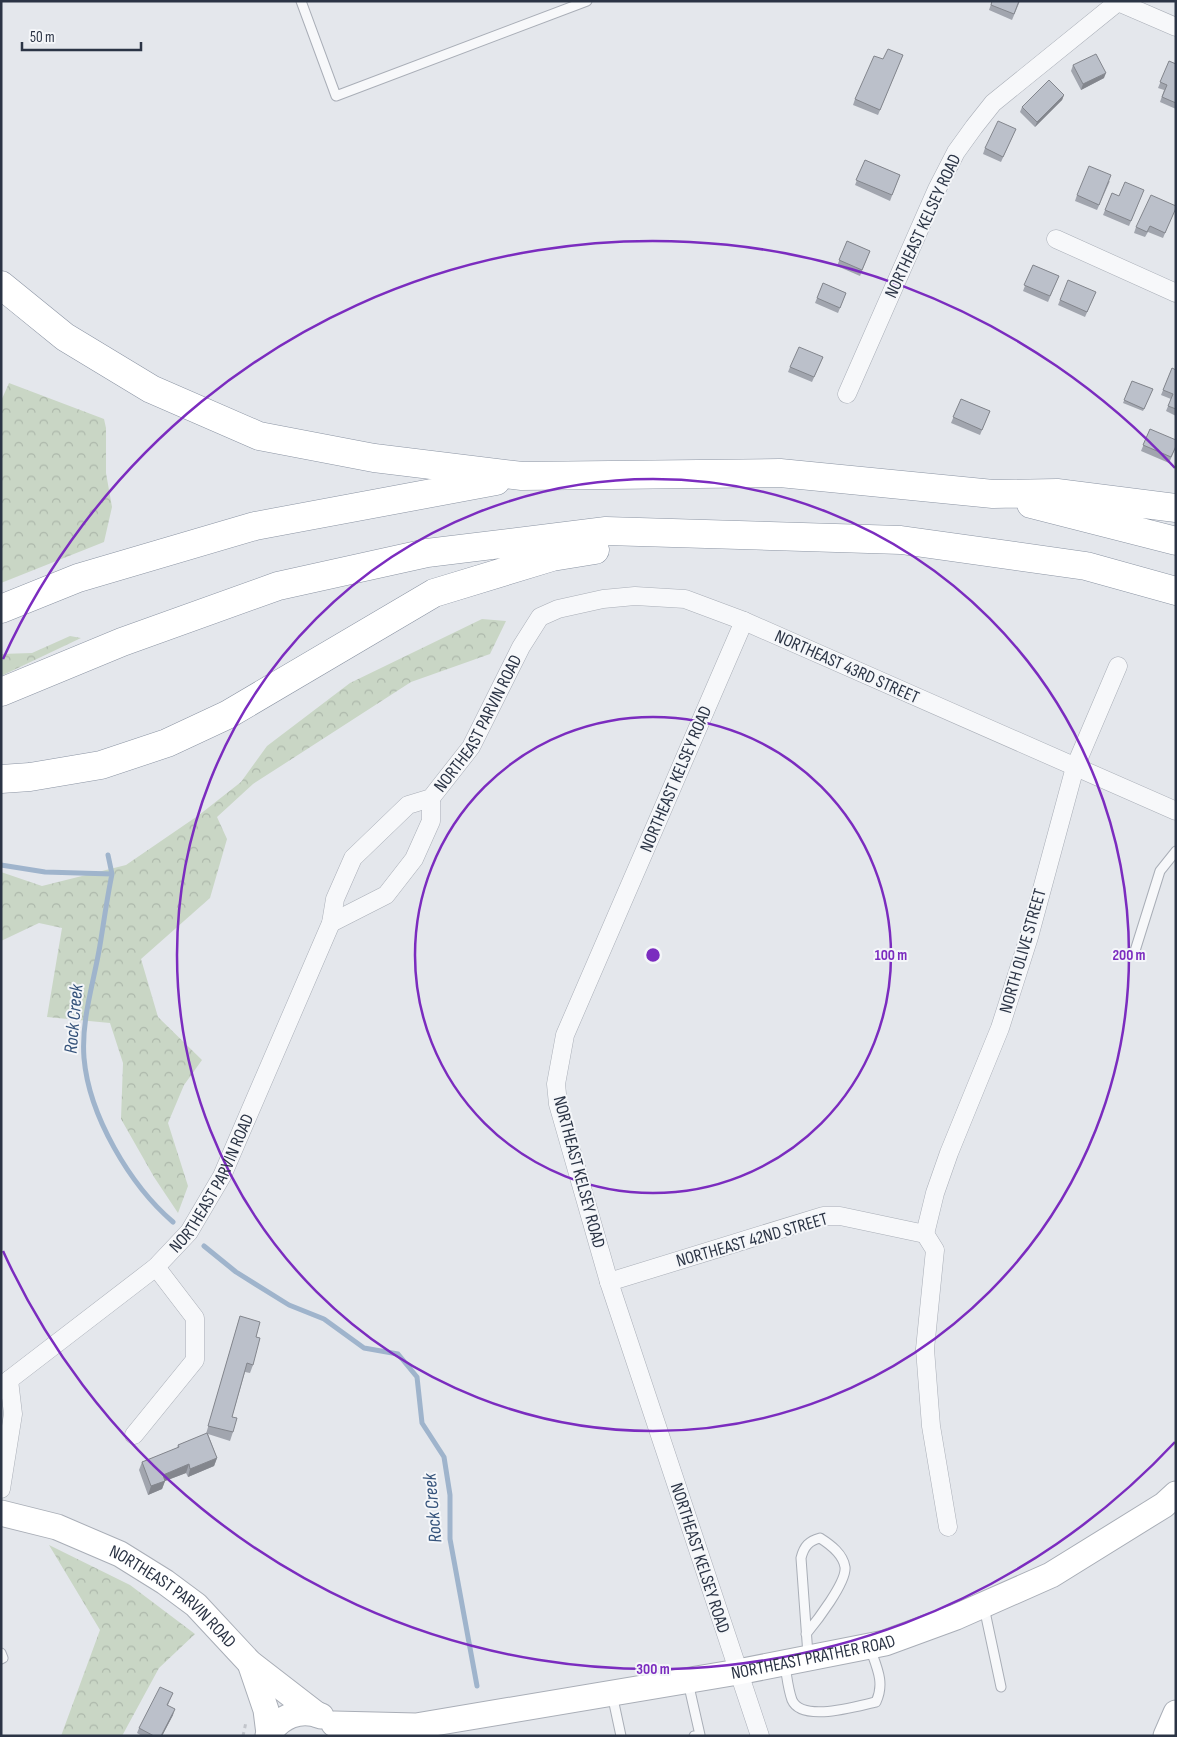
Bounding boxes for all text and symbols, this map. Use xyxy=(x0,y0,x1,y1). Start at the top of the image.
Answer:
scale bar xyxy=(22,20,141,52)
text: 50 m xyxy=(30,28,55,47)
street label: NORTHEAST KELSEY ROAD xyxy=(880,151,966,301)
street label: NORTHEAST 43RD STREET xyxy=(772,626,922,708)
street label: NORTHEAST PARVIN ROAD xyxy=(429,651,526,796)
street label: NORTHEAST KELSEY ROAD xyxy=(636,703,716,855)
street label: NORTH OLIVE STREET xyxy=(995,886,1051,1016)
centre of rings xyxy=(644,946,662,964)
text: 100 m xyxy=(875,946,907,965)
text: 200 m xyxy=(1112,946,1146,965)
water label: Rock Creek xyxy=(60,982,89,1055)
street label: NORTHEAST KELSEY ROAD xyxy=(549,1094,609,1250)
street label: NORTHEAST PARVIN ROAD xyxy=(165,1111,258,1257)
street label: NORTHEAST 42ND STREET xyxy=(674,1208,830,1272)
water label: Rock Creek xyxy=(418,1471,447,1544)
street label: NORTHEAST KELSEY ROAD xyxy=(666,1480,734,1636)
street label: NORTHEAST PARVIN ROAD xyxy=(106,1540,241,1652)
street label: NORTHEAST PRATHER ROAD xyxy=(729,1630,898,1684)
text: 300 m xyxy=(636,1660,670,1679)

